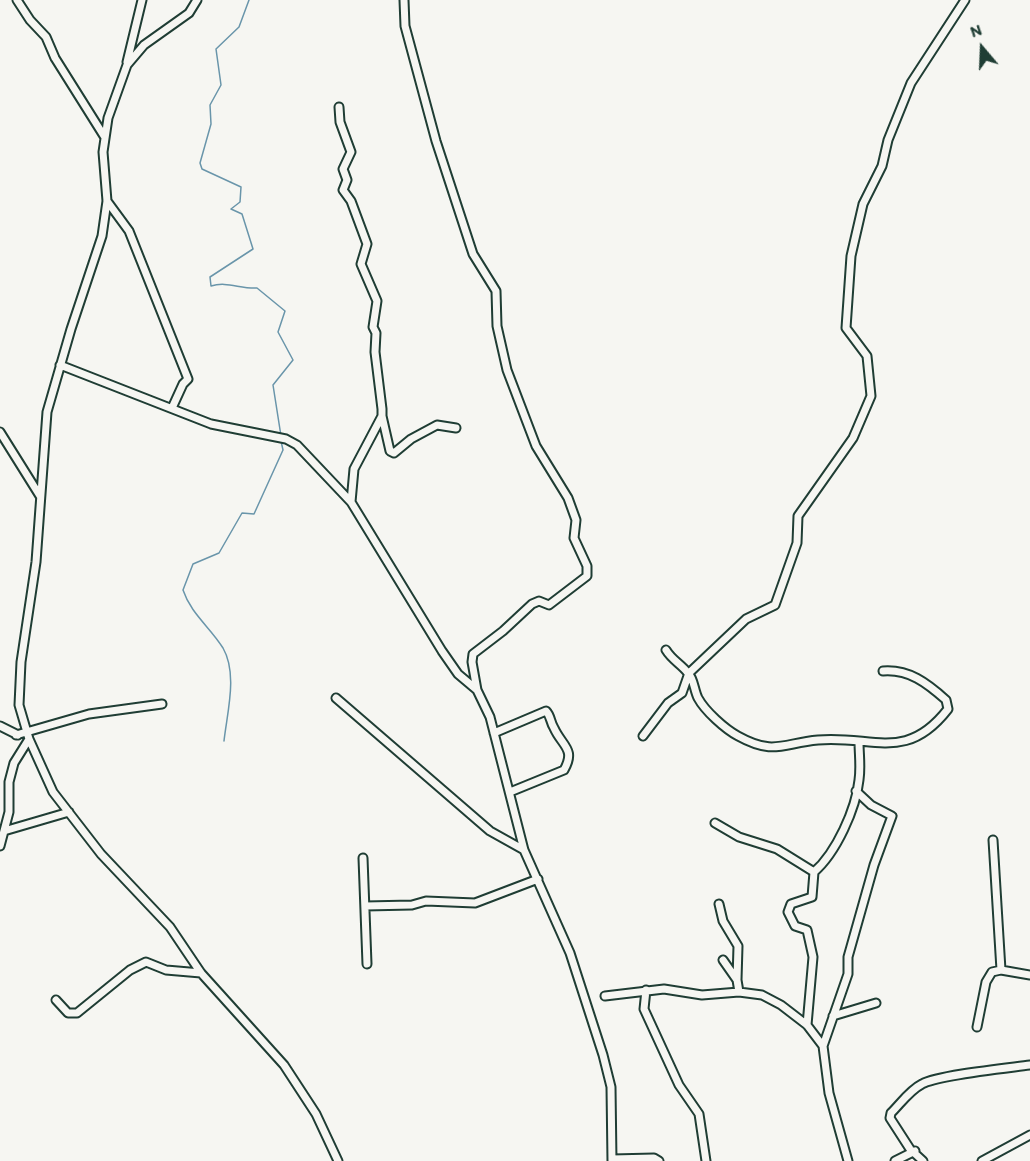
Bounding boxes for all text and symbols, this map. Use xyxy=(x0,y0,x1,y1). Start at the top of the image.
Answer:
north arrow xyxy=(952,18,1012,78)
text: N xyxy=(968,20,984,41)

